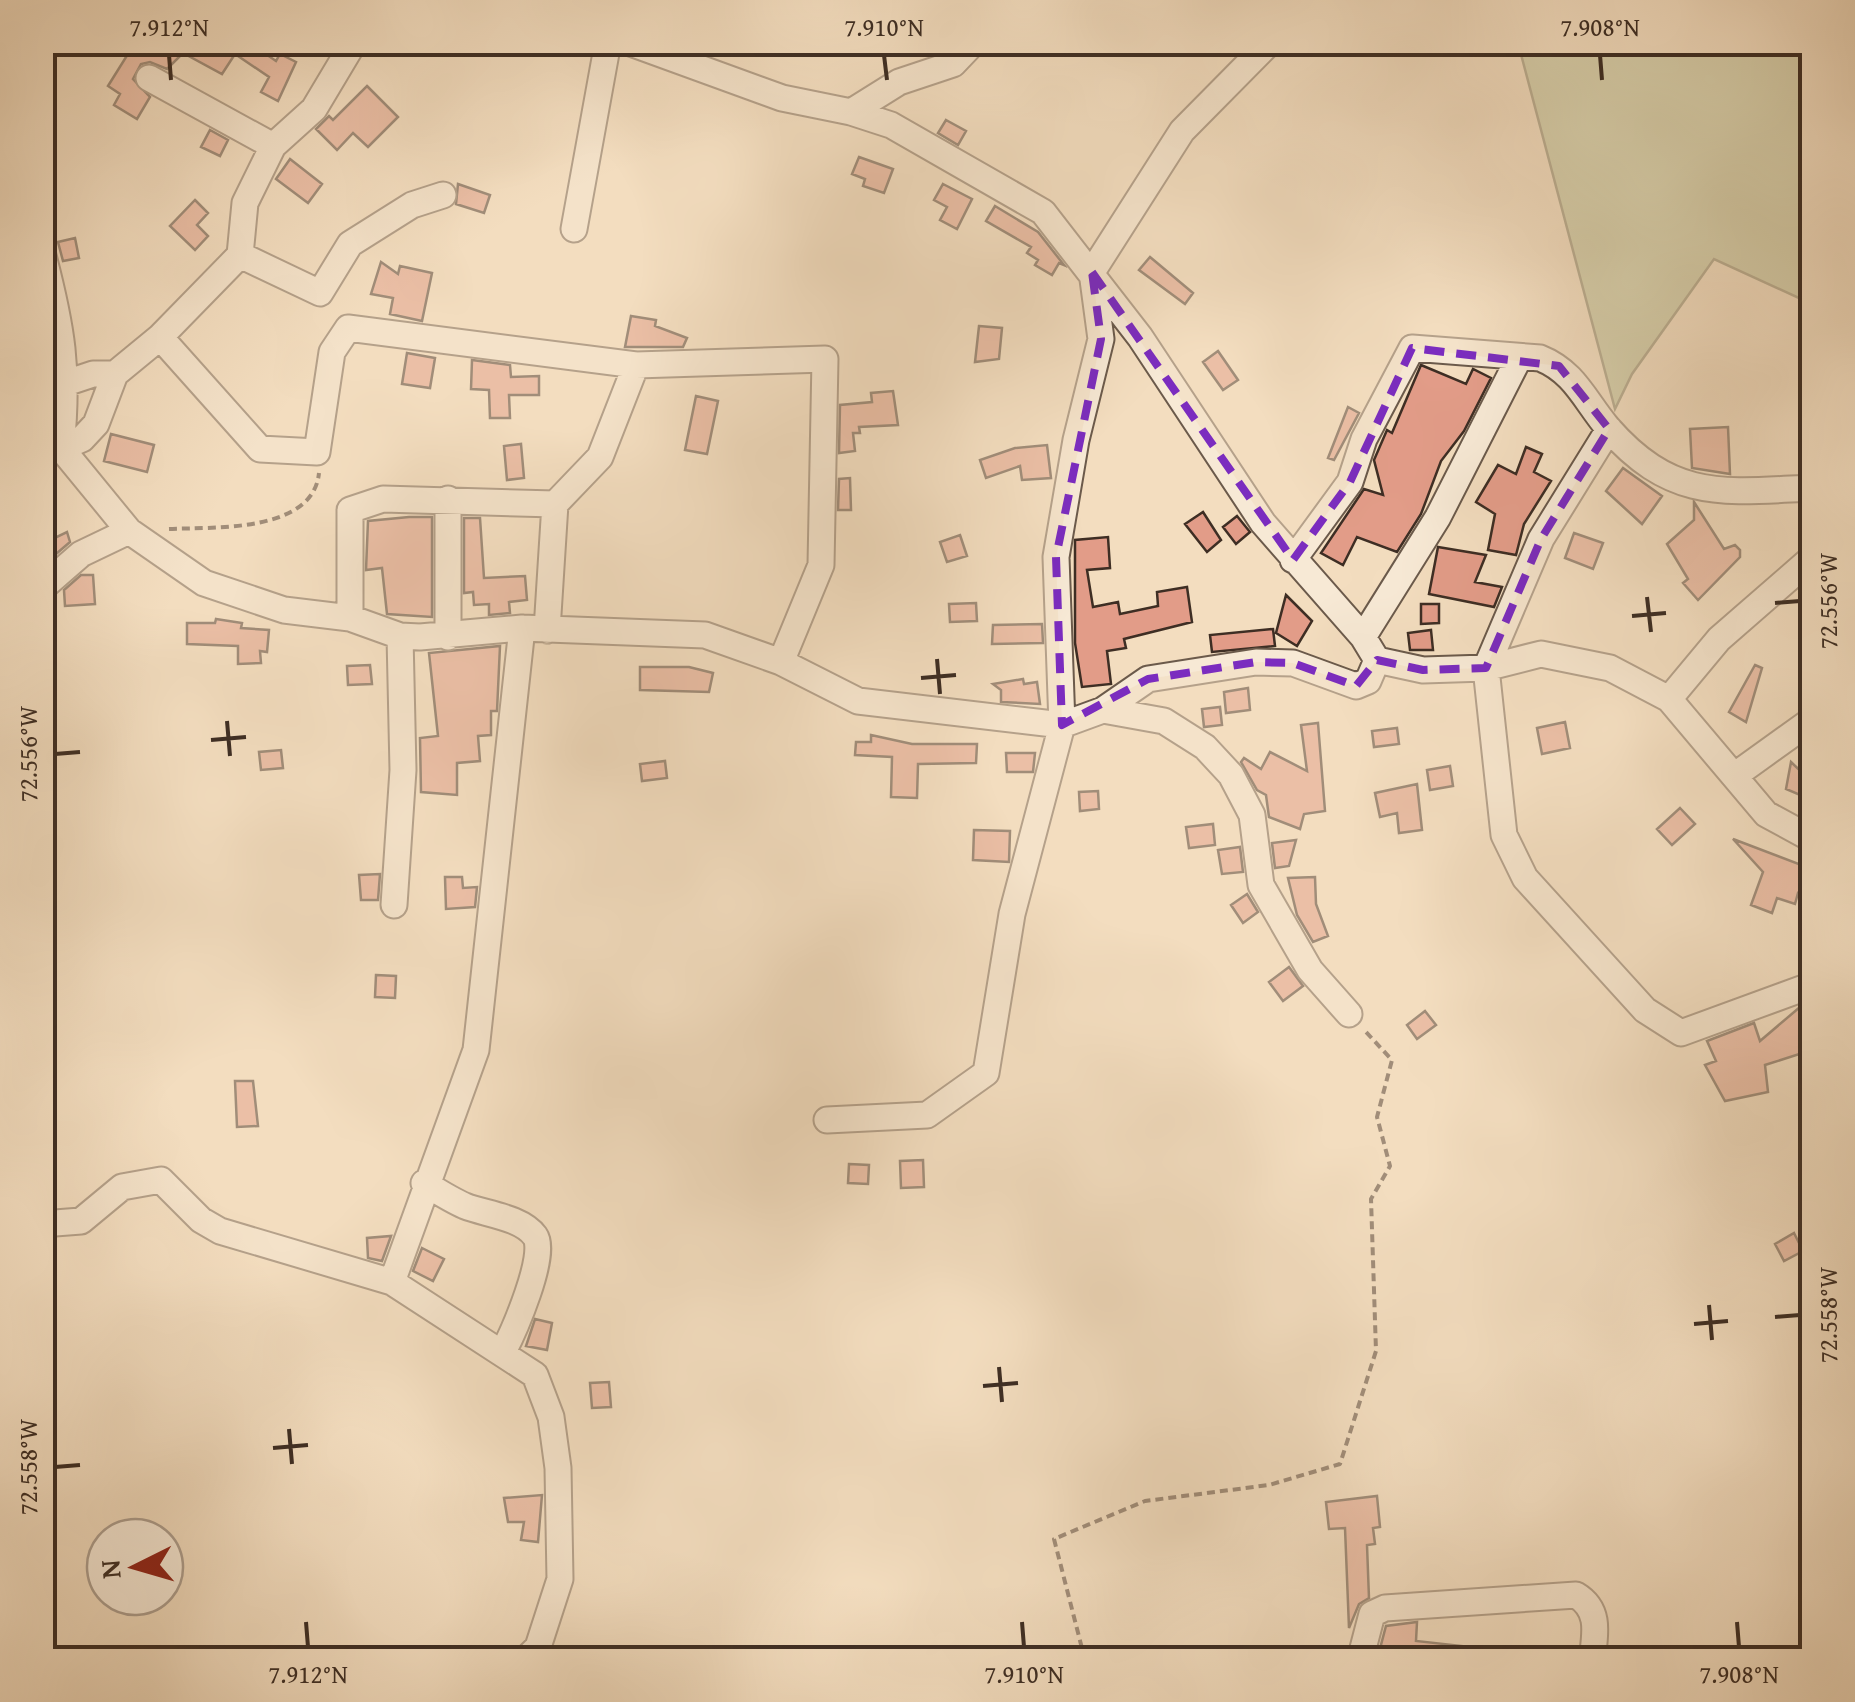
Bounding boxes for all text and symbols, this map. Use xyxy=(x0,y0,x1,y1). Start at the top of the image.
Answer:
text: 7.912°N xyxy=(129,9,209,45)
text: 7.910°N xyxy=(844,9,924,45)
text: 7.908°N xyxy=(1560,9,1640,45)
text: 72.556°W xyxy=(1810,553,1846,649)
text: 72.556°W xyxy=(10,706,46,802)
text: 72.558°W xyxy=(1810,1267,1846,1363)
text: 72.558°W xyxy=(10,1419,46,1515)
north arrow xyxy=(85,1517,185,1617)
text: N xyxy=(88,1558,131,1580)
text: 7.912°N xyxy=(268,1656,348,1692)
text: 7.910°N xyxy=(984,1656,1064,1692)
text: 7.908°N xyxy=(1699,1656,1779,1692)

